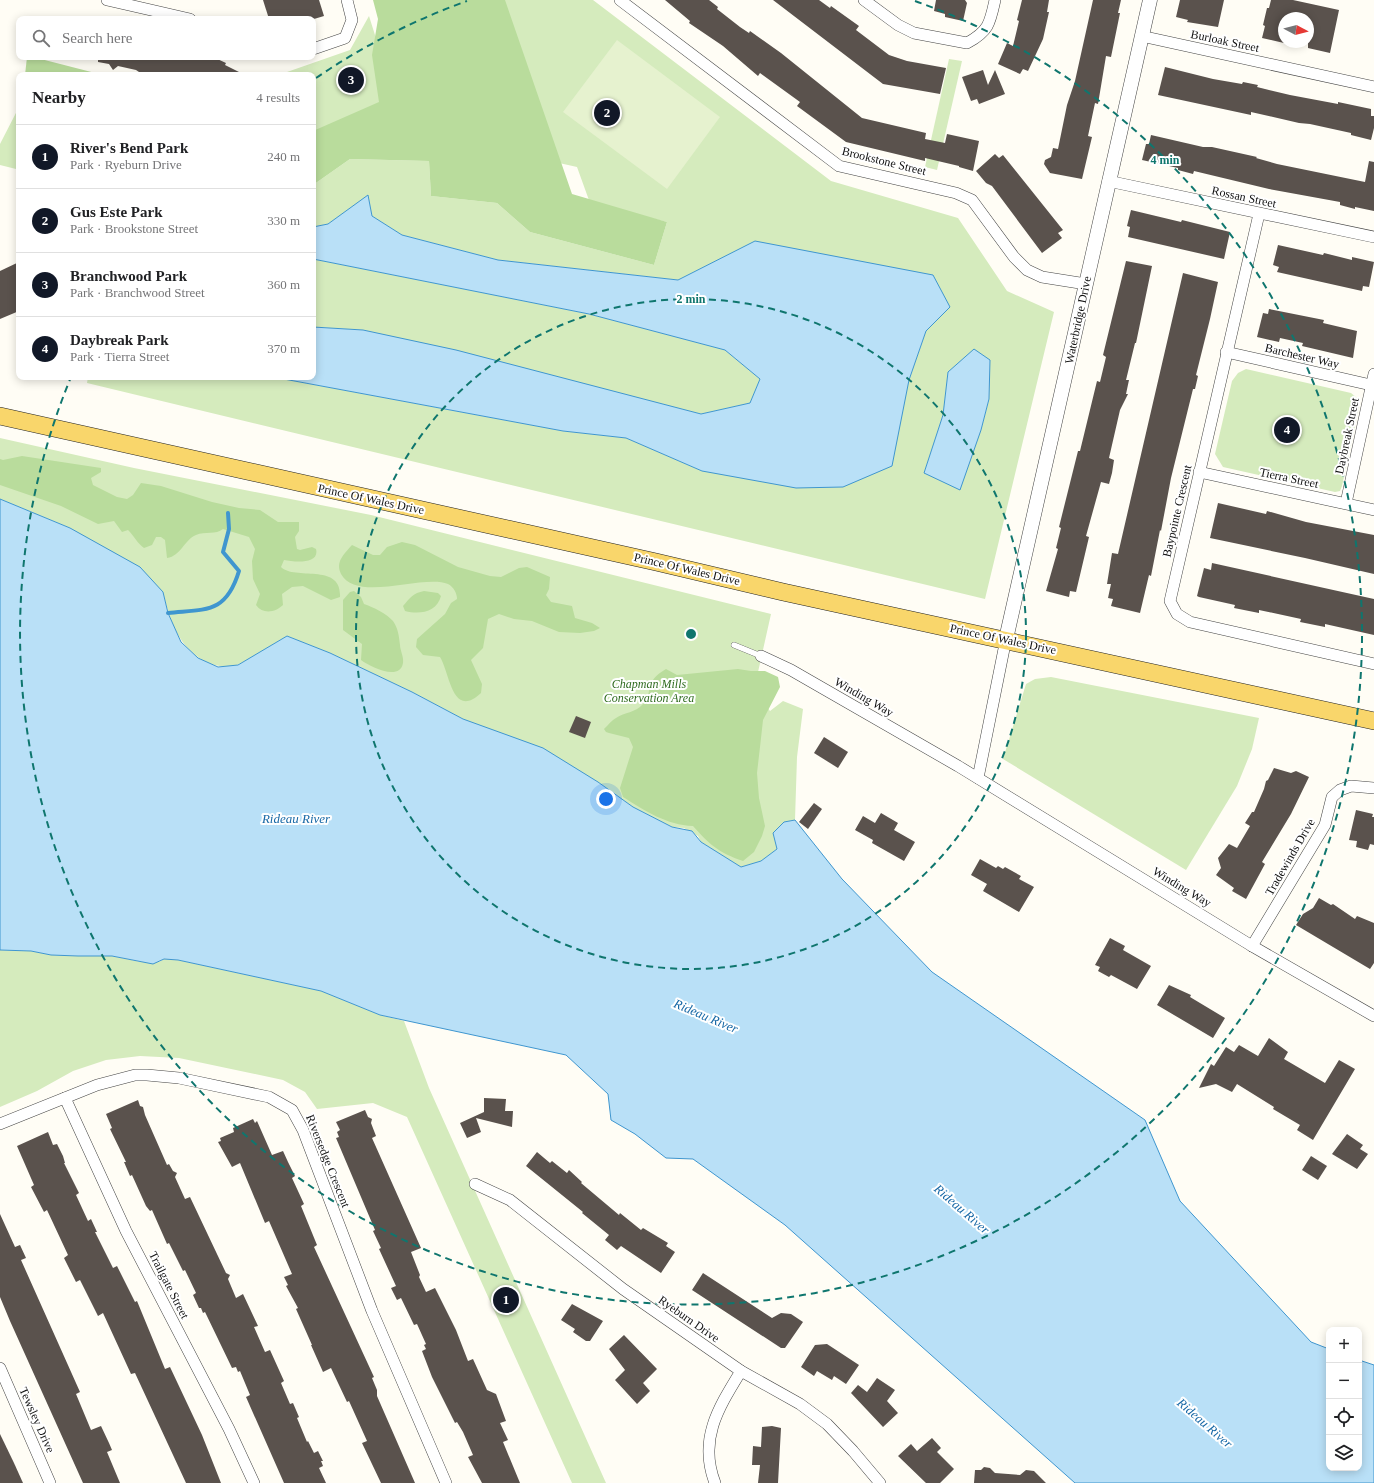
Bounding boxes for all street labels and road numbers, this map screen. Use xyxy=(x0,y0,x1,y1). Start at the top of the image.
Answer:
street label: Burloak Street xyxy=(1189,27,1261,55)
street label: Brookstone Street xyxy=(840,144,928,178)
street label: Rossan Street xyxy=(1210,183,1278,211)
street label: Waterbridge Drive xyxy=(1062,275,1094,365)
street label: Barchester Way xyxy=(1264,341,1340,371)
street label: Daybreak Street xyxy=(1332,396,1362,475)
street label: Baypointe Crescent xyxy=(1160,463,1195,559)
street label: Tierra Street xyxy=(1258,465,1320,491)
street label: Prince Of Wales Drive xyxy=(317,481,425,517)
street label: Prince Of Wales Drive xyxy=(633,550,741,588)
street label: Prince Of Wales Drive xyxy=(949,621,1057,657)
street label: Winding Way xyxy=(832,674,896,720)
street label: Tradewinds Drive xyxy=(1262,816,1318,898)
street label: Winding Way xyxy=(1150,864,1214,910)
street label: Riversedge Crescent xyxy=(303,1112,353,1210)
street label: Trailgate Street xyxy=(146,1249,192,1322)
street label: Ryeburn Drive xyxy=(656,1293,722,1345)
street label: Tewsley Drive xyxy=(16,1385,58,1455)

